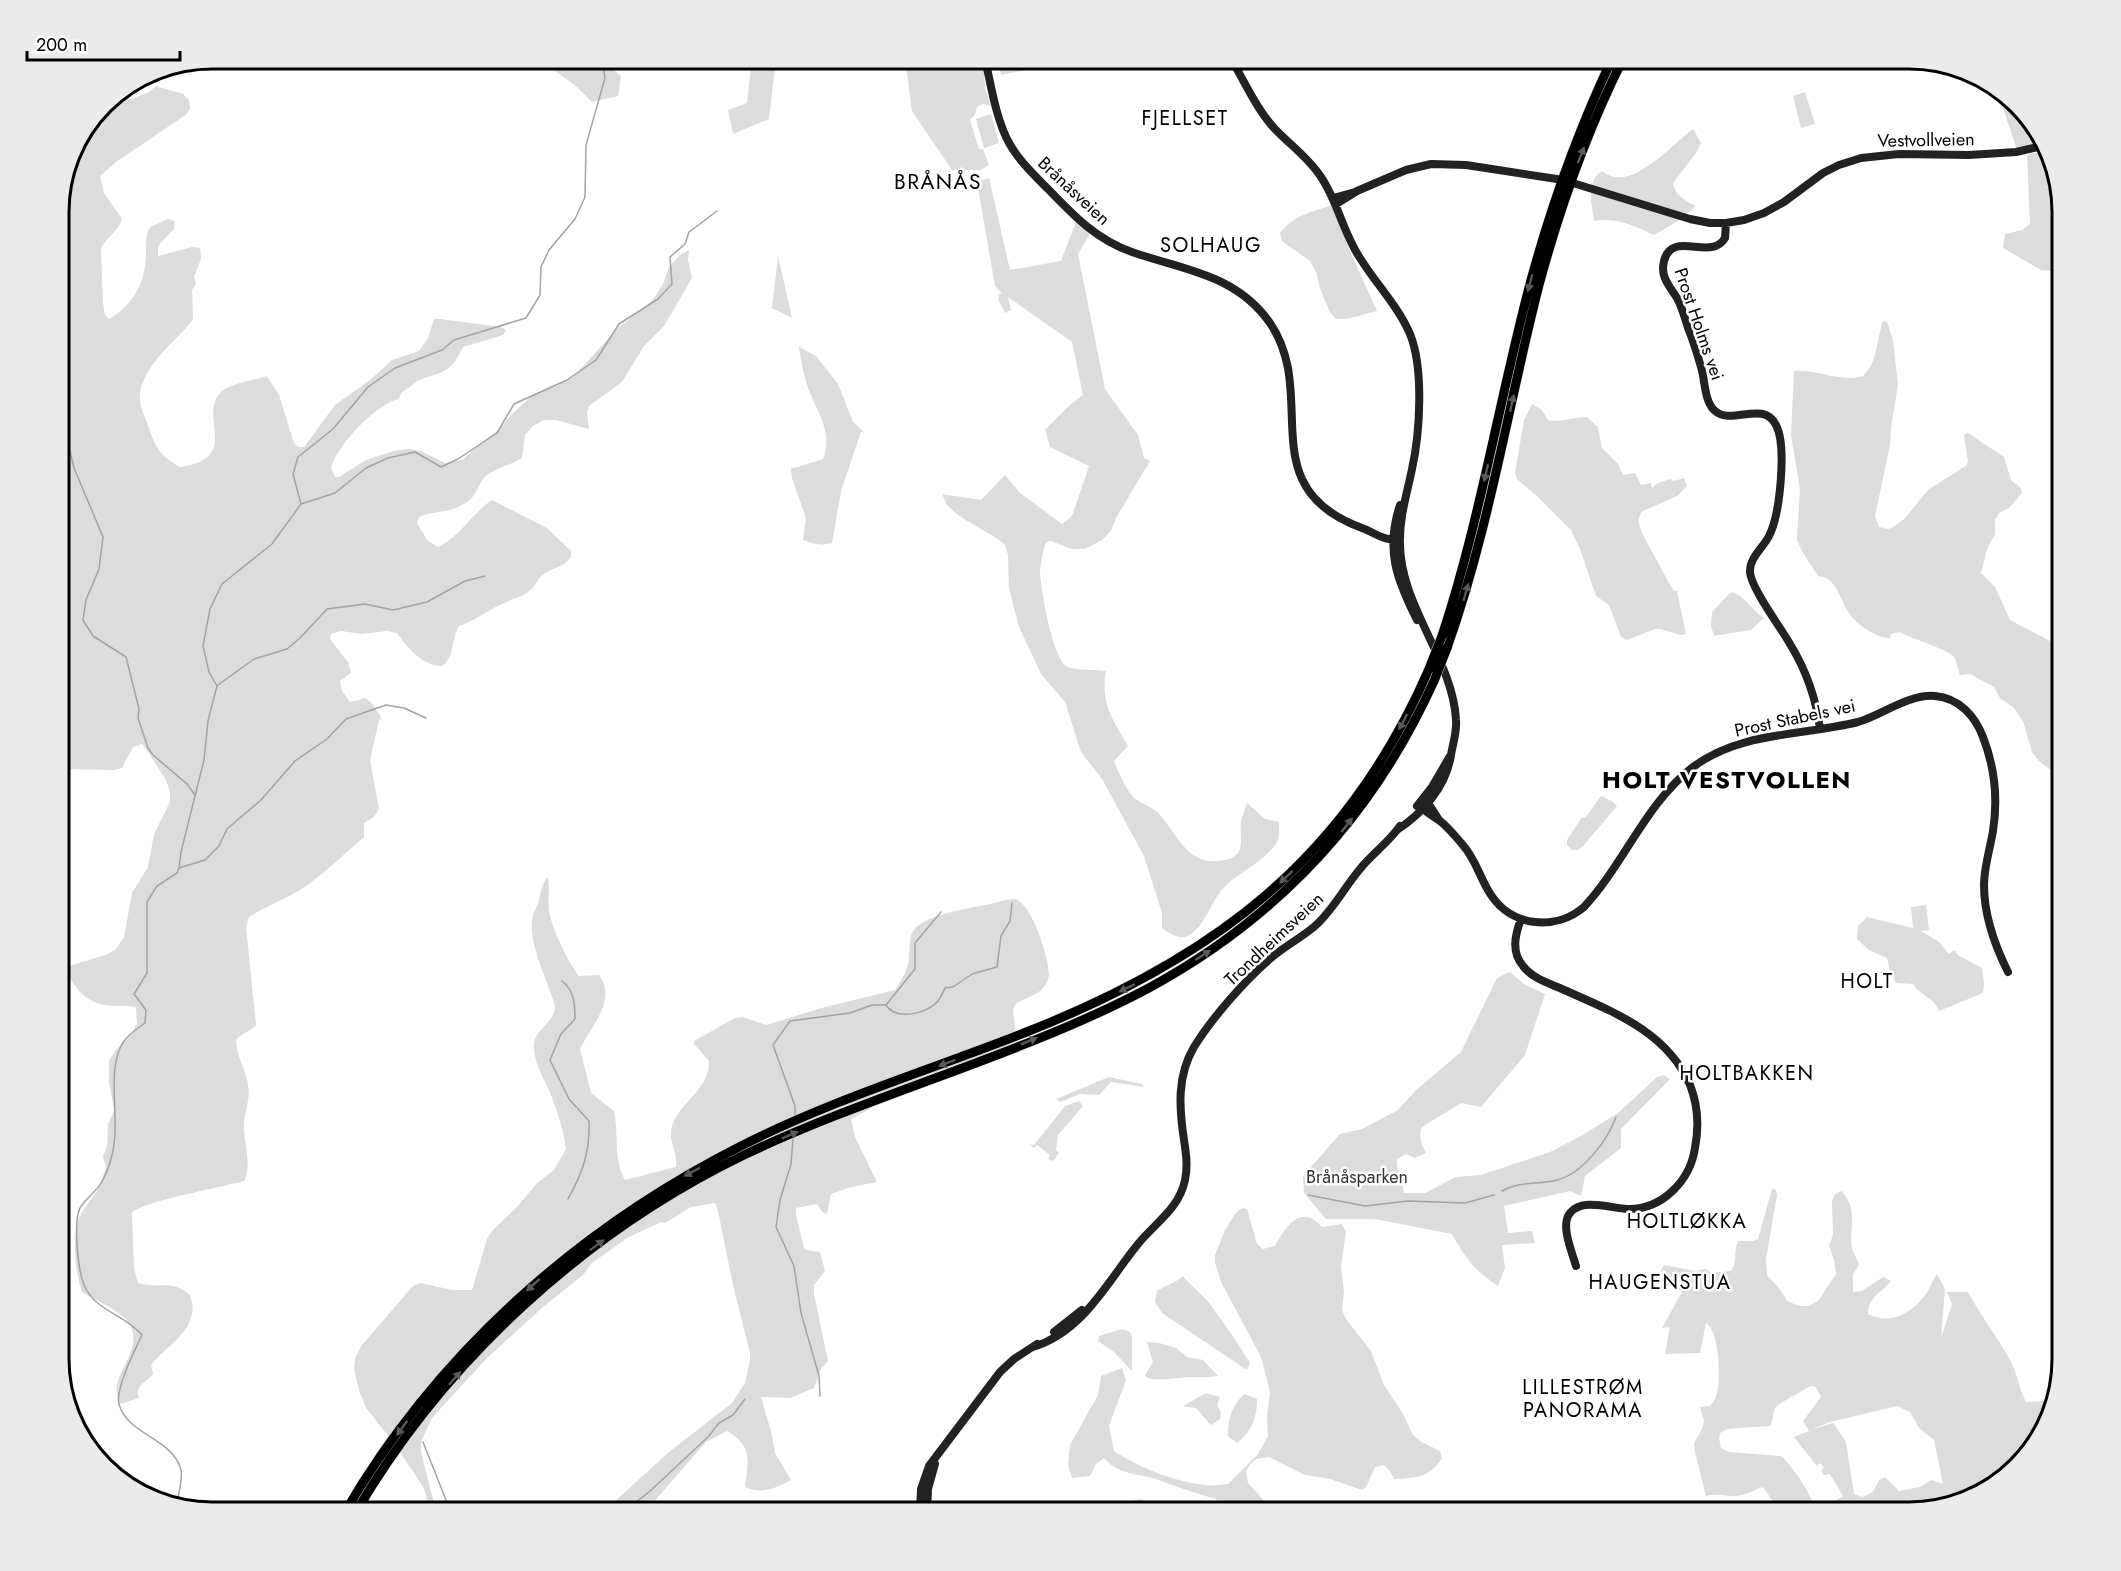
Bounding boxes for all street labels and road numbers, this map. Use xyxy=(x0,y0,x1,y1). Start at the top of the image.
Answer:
street label: Vestvollveien xyxy=(1877,126,1975,154)
street label: Brånåsveien xyxy=(1032,151,1116,231)
street label: Prost Holms vei xyxy=(1668,264,1730,384)
street label: Prost Stabels vei xyxy=(1732,692,1858,744)
street label: Trondheimsveien xyxy=(1219,886,1329,992)

